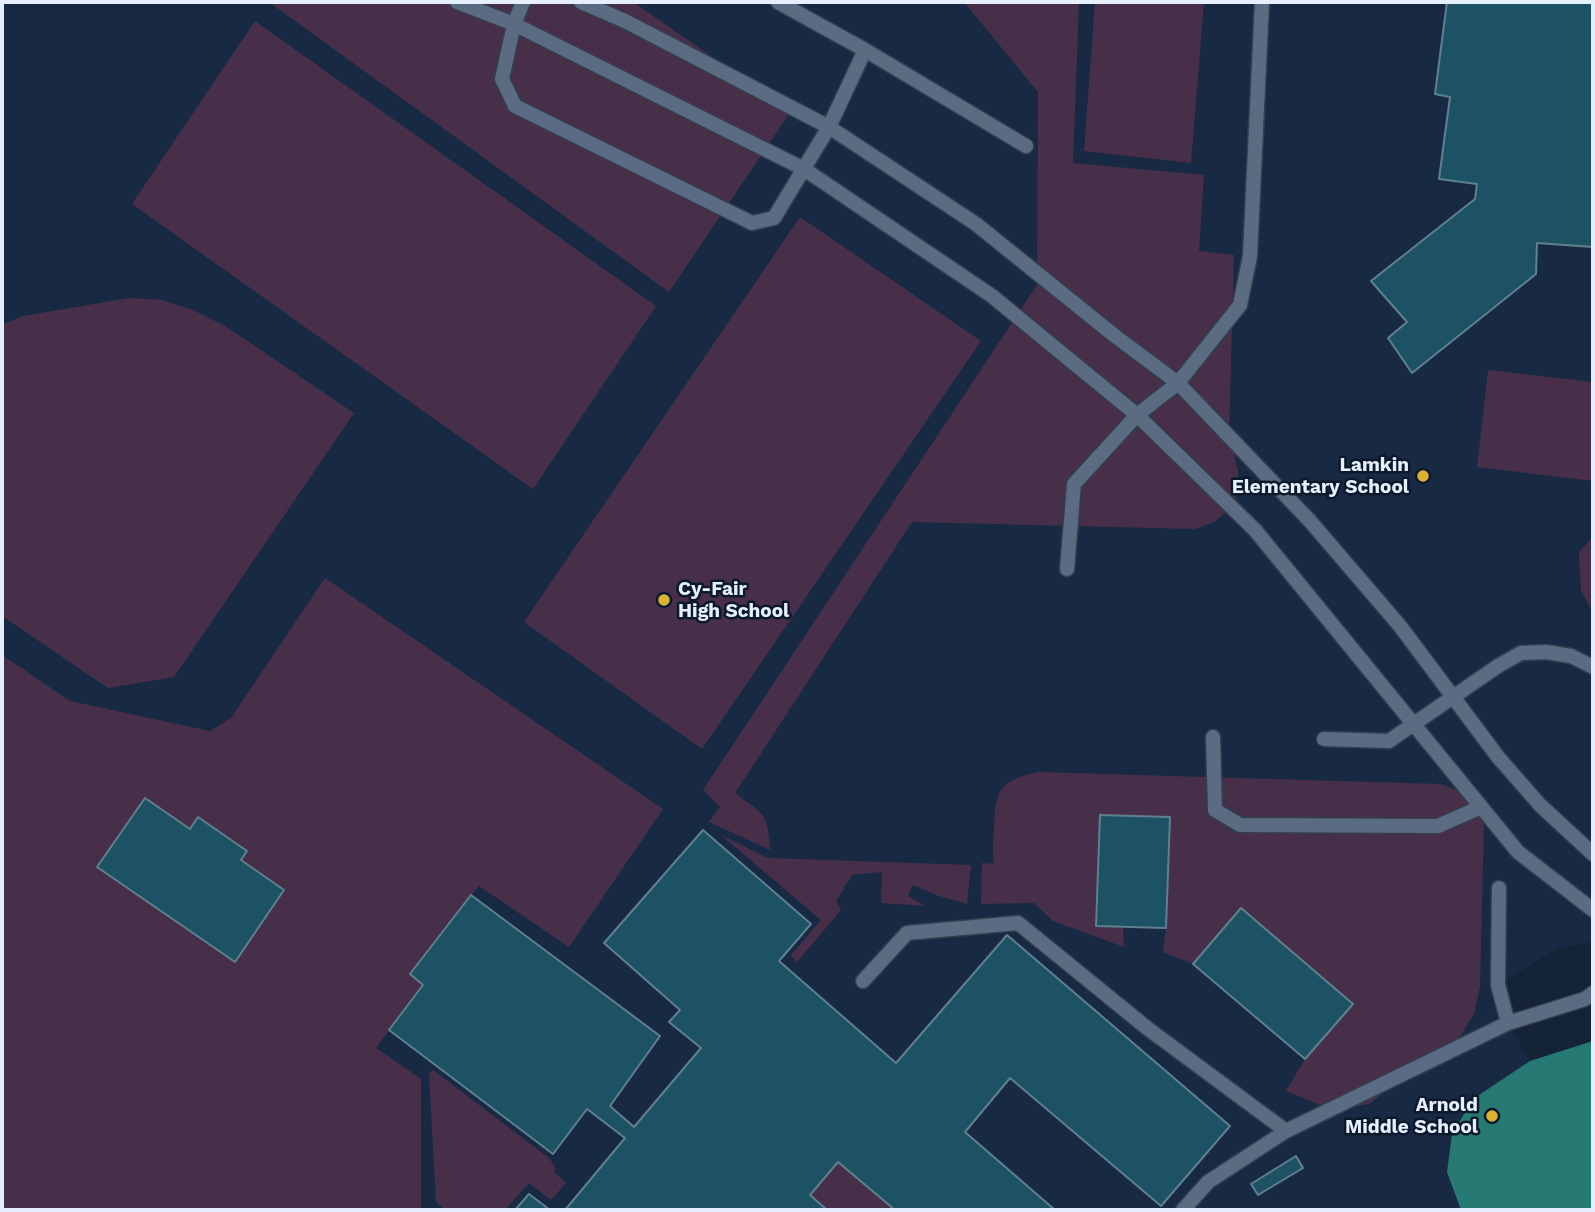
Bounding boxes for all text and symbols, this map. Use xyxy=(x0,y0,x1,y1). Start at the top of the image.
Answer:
place label: Lamkin Elementary School xyxy=(1232,454,1409,498)
marker: Lamkin Elementary School xyxy=(1415,468,1431,484)
place label: Cy-Fair High School xyxy=(678,578,789,622)
marker: Cy-Fair High School xyxy=(656,592,672,608)
place label: Arnold Middle School xyxy=(1345,1094,1478,1138)
marker: Arnold Middle School xyxy=(1484,1108,1500,1124)

